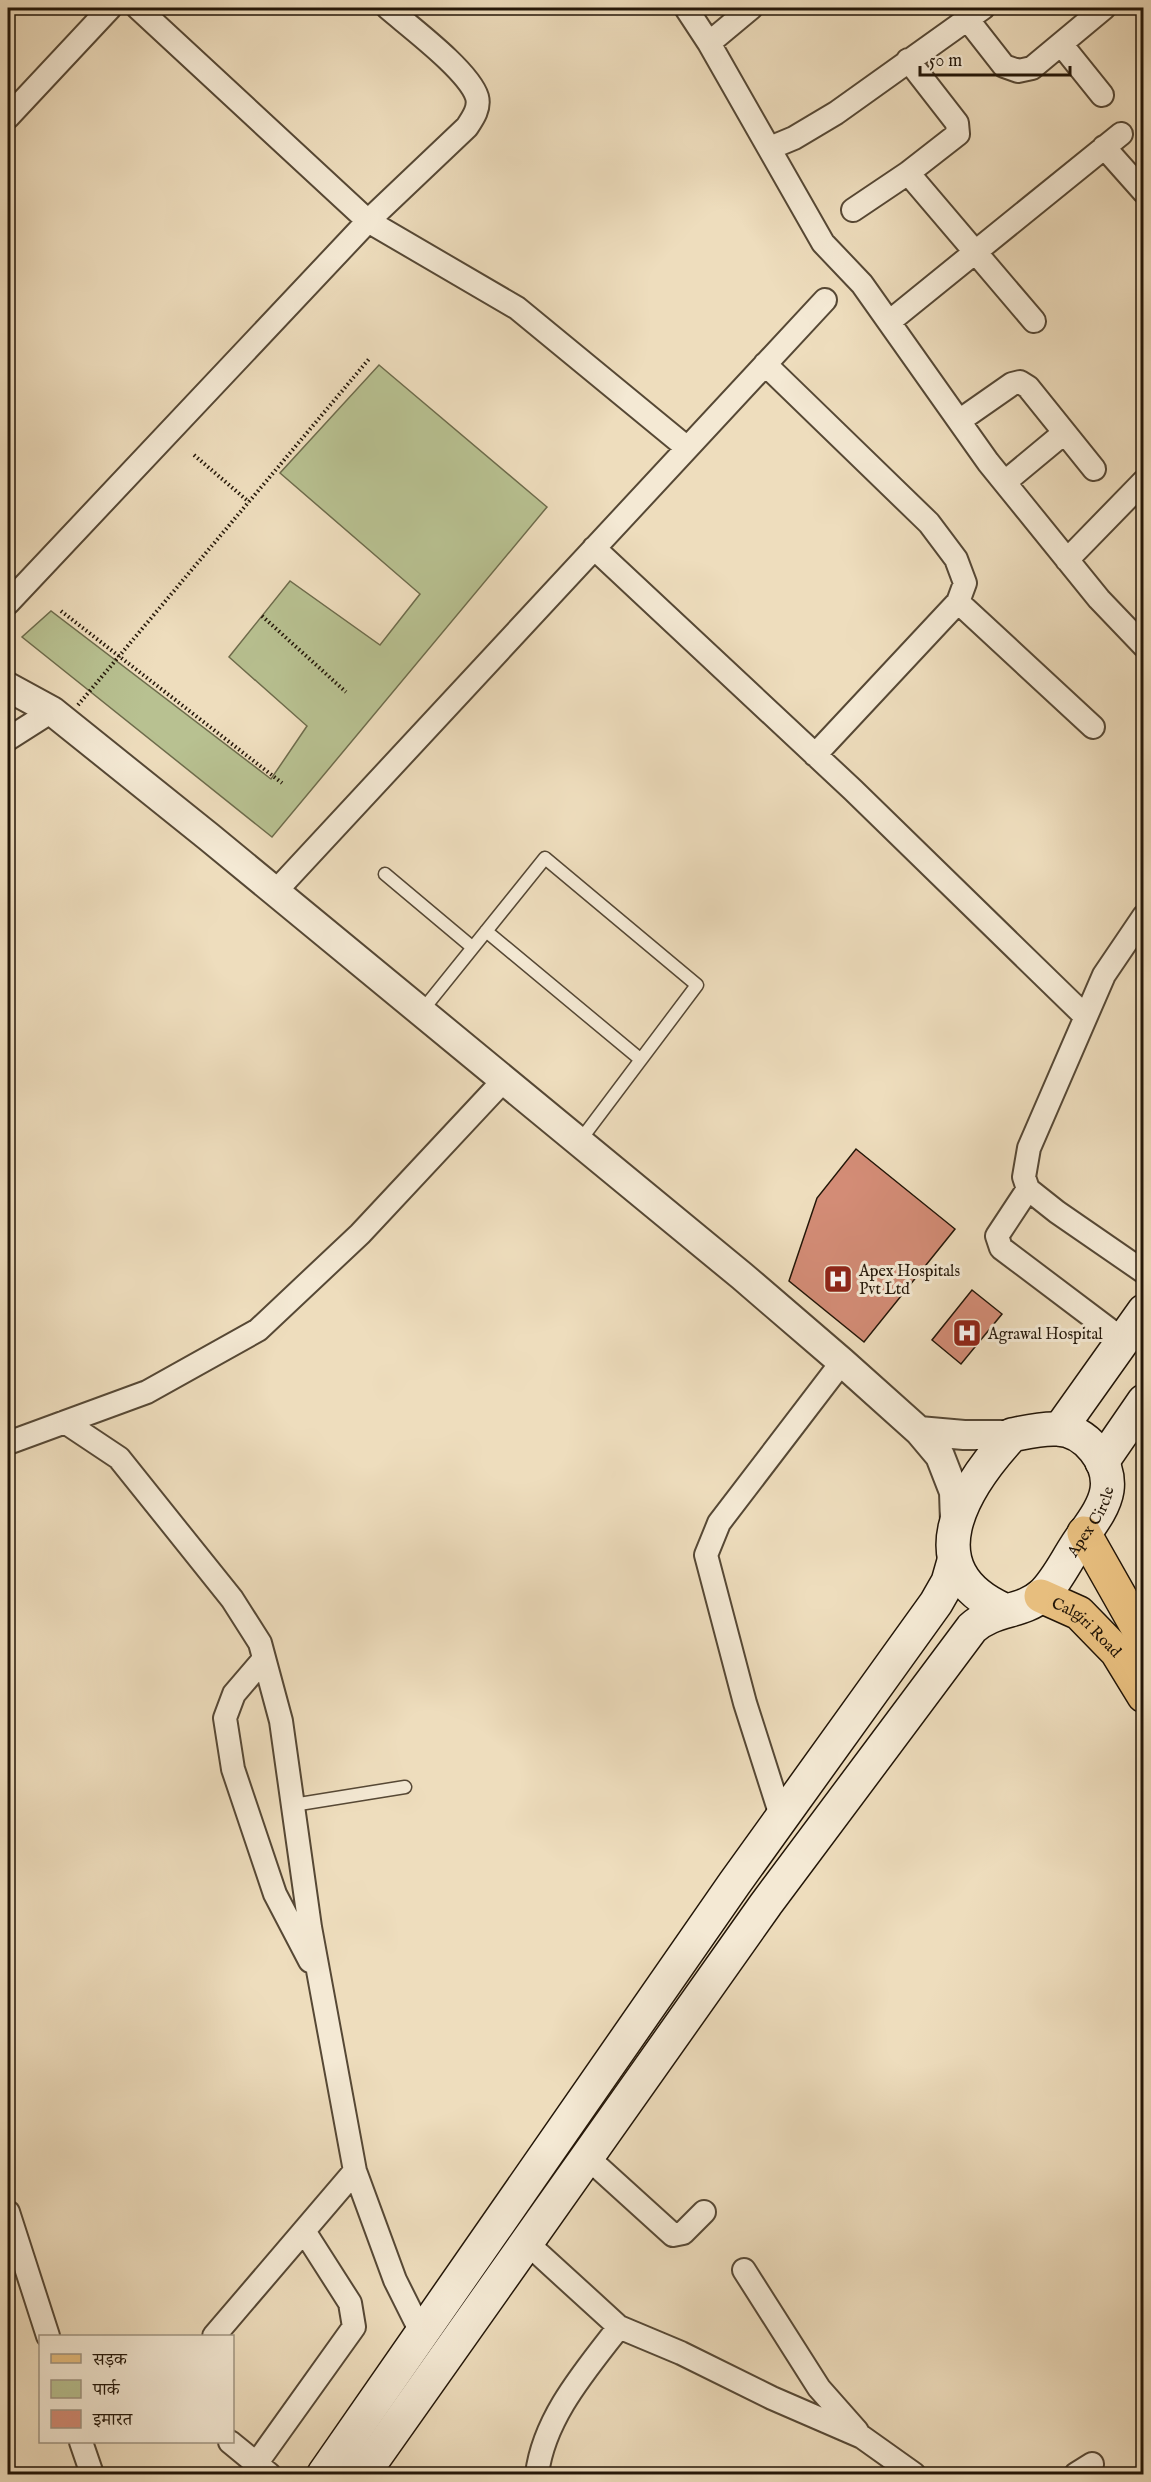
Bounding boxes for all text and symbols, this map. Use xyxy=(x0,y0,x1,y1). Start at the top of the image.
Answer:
scale bar xyxy=(920,39,1070,77)
text: 50 m xyxy=(929,50,962,73)
place label: Apex Hospitals Pvt Ltd xyxy=(858,1262,960,1300)
hospital icon: Apex Hospitals Pvt Ltd xyxy=(822,1263,854,1295)
hospital icon: Agrawal Hospital xyxy=(951,1317,983,1349)
place label: Agrawal Hospital xyxy=(987,1325,1103,1345)
street label: Apex Circle xyxy=(1063,1486,1119,1562)
street label: Calgiri Road xyxy=(1048,1594,1125,1663)
legend xyxy=(39,2335,234,2443)
text: सड़क xyxy=(92,2349,128,2372)
text: पार्क xyxy=(92,2379,121,2402)
text: इमारत xyxy=(92,2409,133,2432)

